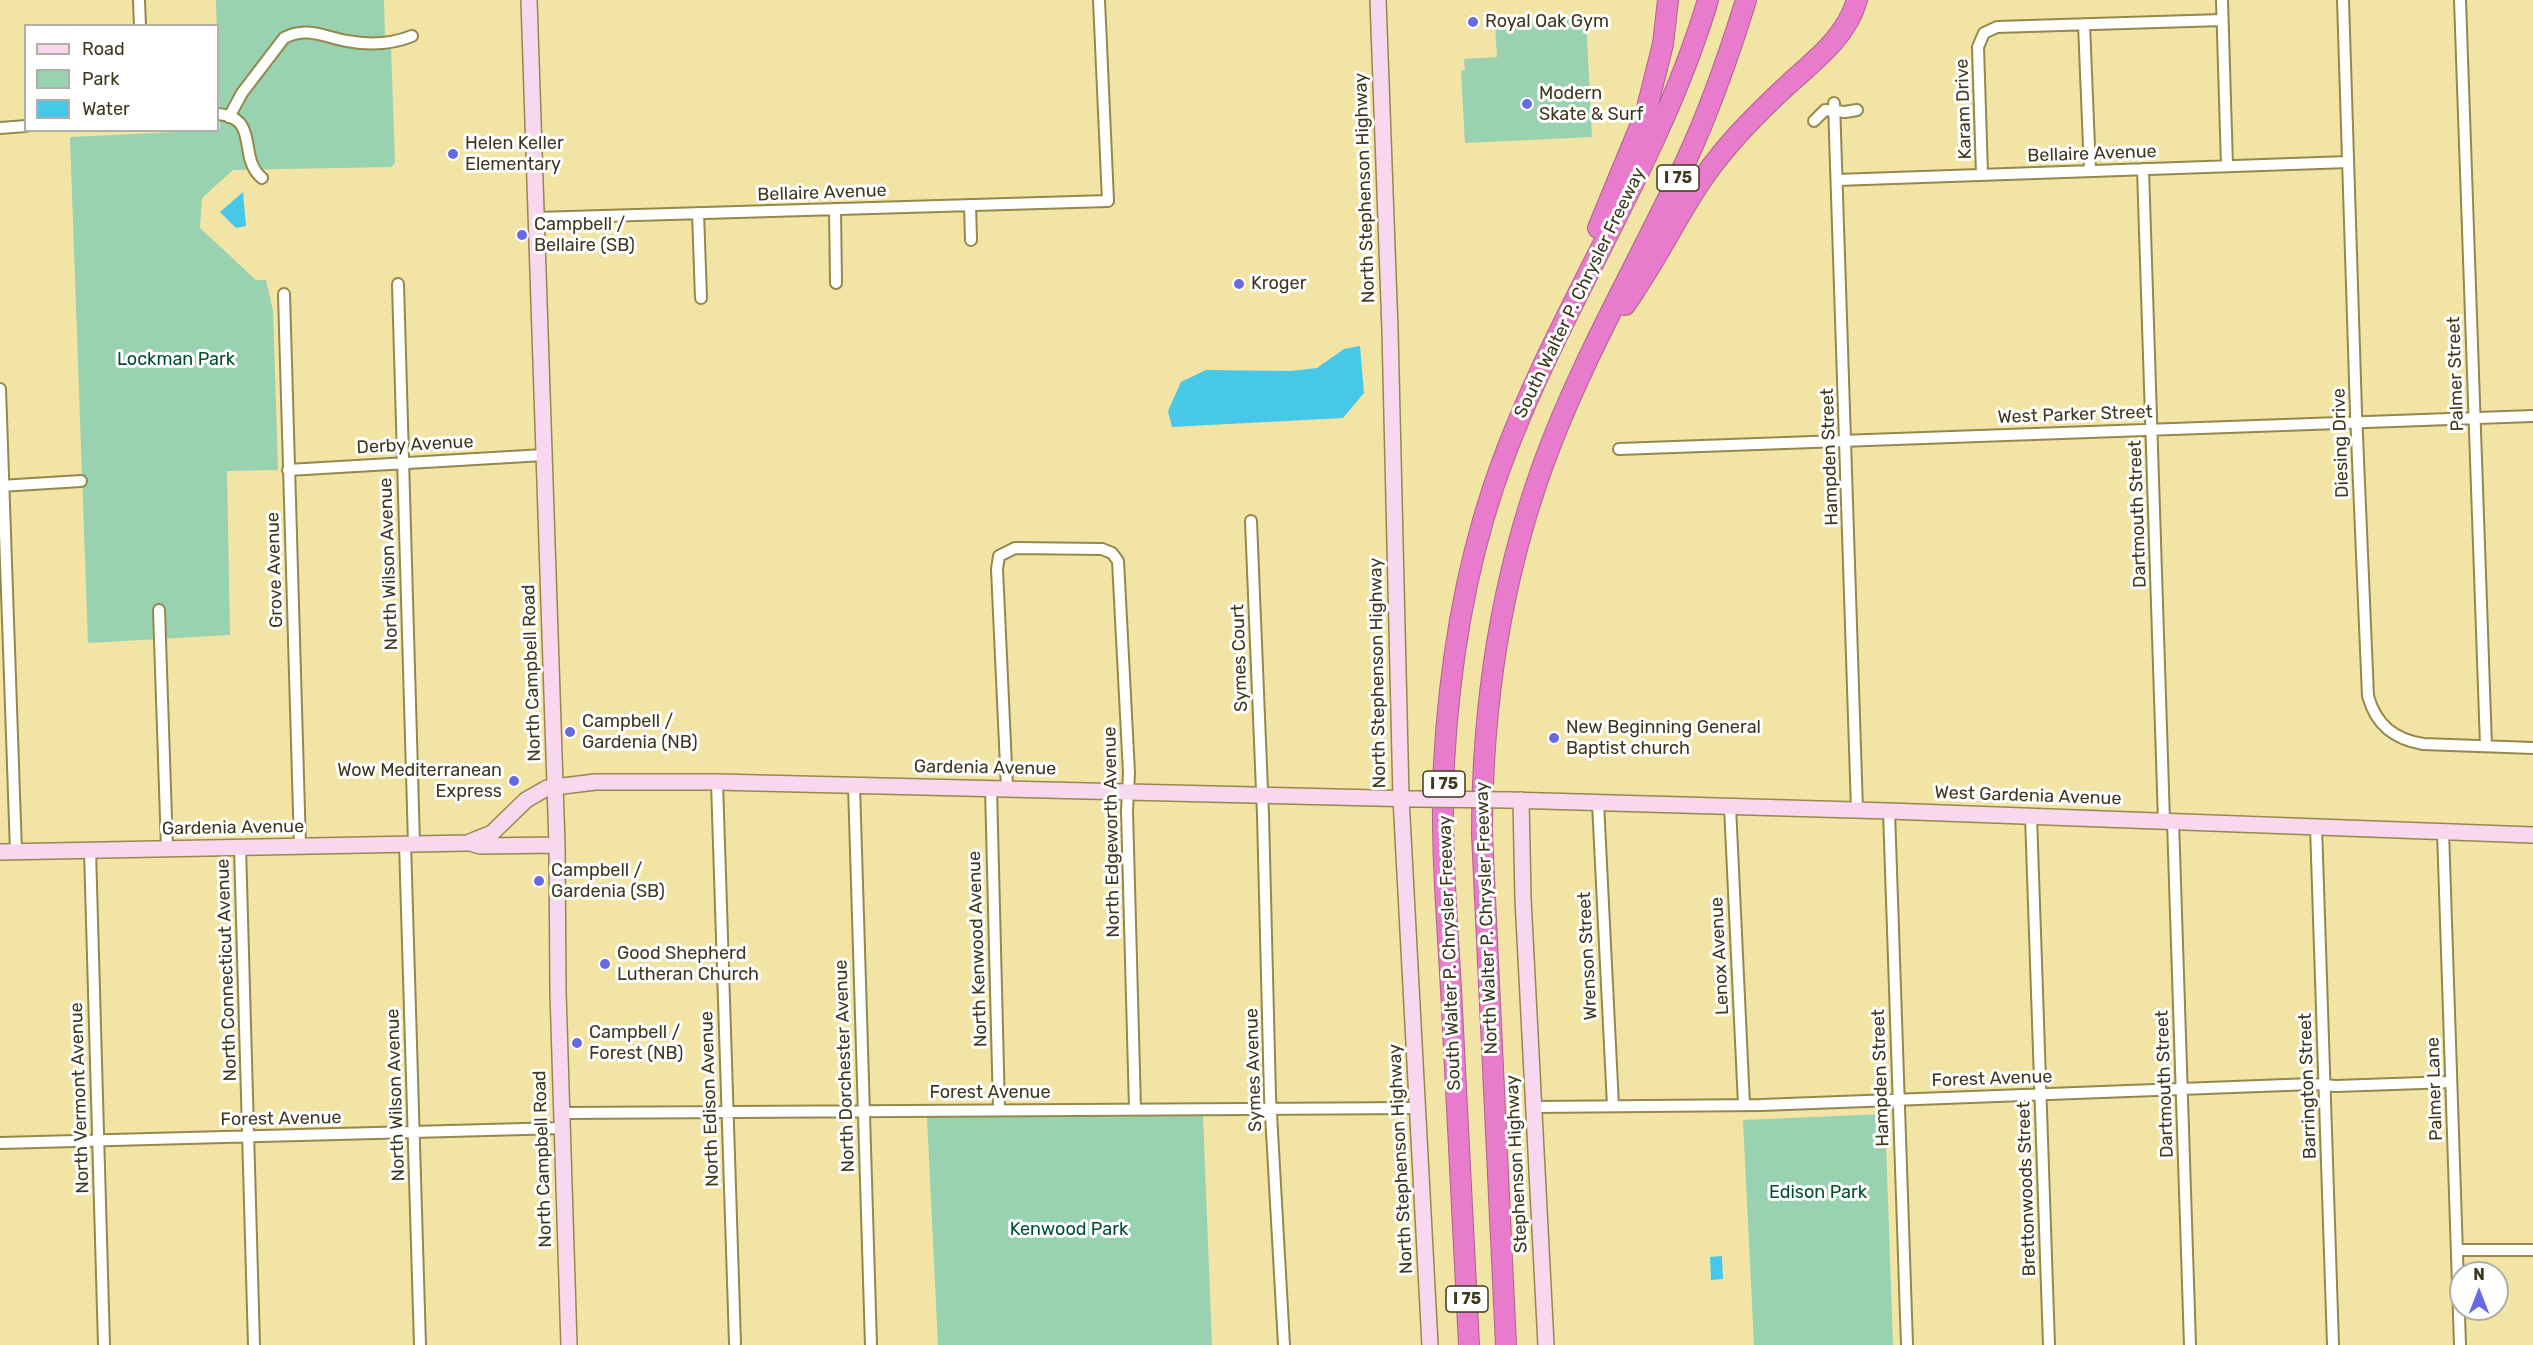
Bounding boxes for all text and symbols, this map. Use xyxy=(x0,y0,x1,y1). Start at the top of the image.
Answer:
place label: Royal Oak Gym xyxy=(1485,11,1609,33)
marker: Royal Oak Gym xyxy=(1466,15,1480,29)
legend xyxy=(24,24,219,132)
text: Road xyxy=(82,38,125,60)
street label: Karam Drive xyxy=(1951,58,1977,160)
text: Park xyxy=(82,68,119,90)
street label: North Stephenson Highway xyxy=(1350,72,1380,304)
place label: Modern Skate & Surf xyxy=(1539,83,1643,125)
marker: Modern Skate & Surf xyxy=(1520,97,1534,111)
text: Water xyxy=(82,98,130,120)
place label: Helen Keller Elementary xyxy=(465,133,564,176)
street label: Bellaire Avenue xyxy=(2027,141,2157,167)
marker: Helen Keller Elementary xyxy=(446,147,460,161)
street label: South Walter P. Chrysler Freeway xyxy=(1510,164,1650,422)
road number: I 75 xyxy=(1657,165,1699,191)
street label: Bellaire Avenue xyxy=(757,180,887,206)
place label: Campbell / Bellaire (SB) xyxy=(534,214,635,256)
marker: Campbell / Bellaire (SB) xyxy=(515,228,529,242)
place label: Kroger xyxy=(1251,273,1306,295)
marker: Kroger xyxy=(1232,277,1246,291)
street label: Palmer Street xyxy=(2443,316,2469,432)
park label: Lockman Park xyxy=(117,349,235,371)
street label: Hampden Street xyxy=(1817,388,1843,526)
street label: Diesing Drive xyxy=(2328,388,2354,498)
street label: West Parker Street xyxy=(1997,401,2153,429)
street label: Derby Avenue xyxy=(356,431,474,459)
street label: Dartmouth Street xyxy=(2125,440,2151,588)
street label: North Wilson Avenue xyxy=(375,477,403,651)
street label: Grove Avenue xyxy=(262,512,288,628)
street label: North Stephenson Highway xyxy=(1365,558,1391,788)
street label: North Campbell Road xyxy=(518,584,546,762)
street label: Symes Court xyxy=(1227,604,1253,712)
place label: Campbell / Gardenia (NB) xyxy=(582,711,697,754)
place label: New Beginning General Baptist church xyxy=(1566,717,1761,760)
marker: Campbell / Gardenia (NB) xyxy=(563,725,577,739)
street label: North Edgeworth Avenue xyxy=(1099,726,1125,938)
marker: New Beginning General Baptist church xyxy=(1547,731,1561,745)
street label: Gardenia Avenue xyxy=(914,756,1056,780)
place label: Wow Mediterranean Express xyxy=(337,760,502,802)
road number: I 75 xyxy=(1423,771,1465,797)
marker: Wow Mediterranean Express xyxy=(507,774,521,788)
street label: North Walter P. Chrysler Freeway xyxy=(1471,781,1503,1055)
street label: West Gardenia Avenue xyxy=(1934,782,2122,810)
street label: South Walter P. Chrysler Freeway xyxy=(1434,815,1466,1091)
street label: Gardenia Avenue xyxy=(162,816,304,840)
street label: North Kenwood Avenue xyxy=(964,851,992,1047)
street label: North Connecticut Avenue xyxy=(212,858,242,1082)
place label: Campbell / Gardenia (SB) xyxy=(551,860,665,902)
marker: Campbell / Gardenia (SB) xyxy=(532,874,546,888)
street label: Wrenson Street xyxy=(1574,891,1602,1021)
street label: Lenox Avenue xyxy=(1706,896,1734,1016)
place label: Good Shepherd Lutheran Church xyxy=(617,943,759,986)
marker: Good Shepherd Lutheran Church xyxy=(598,957,612,971)
street label: North Dorchester Avenue xyxy=(830,959,860,1173)
street label: North Vermont Avenue xyxy=(66,1002,94,1194)
street label: North Wilson Avenue xyxy=(382,1008,410,1182)
street label: Symes Avenue xyxy=(1241,1008,1267,1132)
street label: Hampden Street xyxy=(1868,1009,1894,1147)
street label: Dartmouth Street xyxy=(2152,1010,2178,1158)
street label: North Edison Avenue xyxy=(696,1011,724,1187)
street label: Barrington Street xyxy=(2295,1012,2321,1160)
place label: Campbell / Forest (NB) xyxy=(589,1022,683,1064)
marker: Campbell / Forest (NB) xyxy=(570,1036,584,1050)
street label: Palmer Lane xyxy=(2422,1037,2448,1141)
street label: North Stephenson Highway xyxy=(1384,1043,1418,1275)
street label: Forest Avenue xyxy=(1931,1066,2053,1092)
street label: North Campbell Road xyxy=(529,1070,557,1248)
street label: Stephenson Highway xyxy=(1502,1074,1532,1254)
street label: Forest Avenue xyxy=(929,1082,1051,1104)
street label: Brettonwoods Street xyxy=(2013,1101,2041,1277)
street label: Forest Avenue xyxy=(220,1107,342,1131)
park label: Edison Park xyxy=(1769,1182,1867,1204)
park label: Kenwood Park xyxy=(1010,1219,1128,1241)
north arrow xyxy=(2449,1261,2509,1321)
text: N xyxy=(2473,1265,2485,1284)
road number: I 75 xyxy=(1446,1286,1488,1312)

